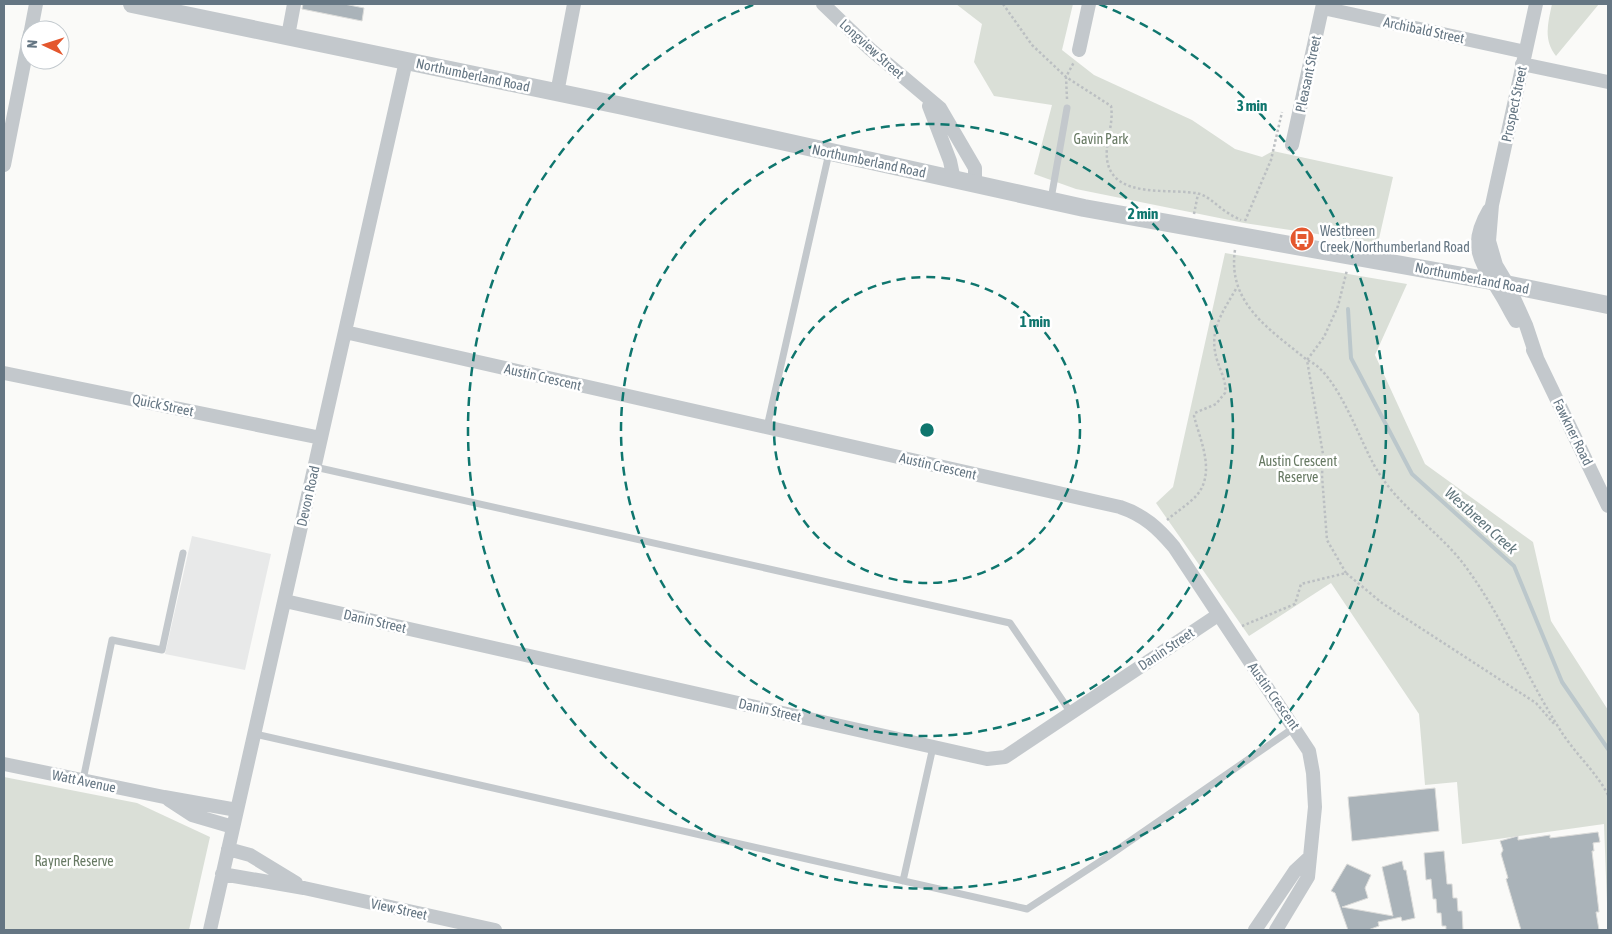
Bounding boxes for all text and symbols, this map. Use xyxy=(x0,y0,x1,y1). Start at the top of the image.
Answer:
street label: Archibald Street xyxy=(1382,14,1466,46)
street label: Longview Street xyxy=(837,16,907,82)
north arrow xyxy=(20,20,70,70)
street label: Pleasant Street xyxy=(1292,34,1324,114)
text: N xyxy=(24,39,40,49)
street label: Northumberland Road xyxy=(415,55,531,95)
street label: Prospect Street xyxy=(1498,65,1530,143)
text: 3 min xyxy=(1237,97,1267,114)
park label: Gavin Park xyxy=(1073,131,1129,147)
street label: Northumberland Road xyxy=(811,141,927,181)
text: 2 min xyxy=(1128,205,1158,222)
place label: Westbreen Creek/Northumberland Road xyxy=(1320,223,1470,255)
bus stop icon: Westbreen Creek/Northumberland Road xyxy=(1289,226,1315,252)
street label: Northumberland Road xyxy=(1414,259,1530,297)
text: 1 min xyxy=(1020,313,1050,330)
street label: Austin Crescent xyxy=(503,360,583,394)
street label: Quick Street xyxy=(131,391,195,419)
street label: Fawkner Road xyxy=(1550,396,1596,468)
centre of rings xyxy=(918,421,936,439)
street label: Austin Crescent xyxy=(898,449,978,483)
park label: Austin Crescent Reserve xyxy=(1259,453,1337,485)
street label: Devon Road xyxy=(293,464,323,528)
water label: Westbreen Creek xyxy=(1442,484,1521,558)
street label: Danin Street xyxy=(342,606,408,636)
street label: Danin Street xyxy=(1135,625,1197,673)
street label: Austin Crescent xyxy=(1245,659,1303,733)
street label: Danin Street xyxy=(737,695,803,725)
street label: Watt Avenue xyxy=(51,766,117,796)
park label: Rayner Reserve xyxy=(34,853,114,869)
street label: View Street xyxy=(369,895,429,923)

